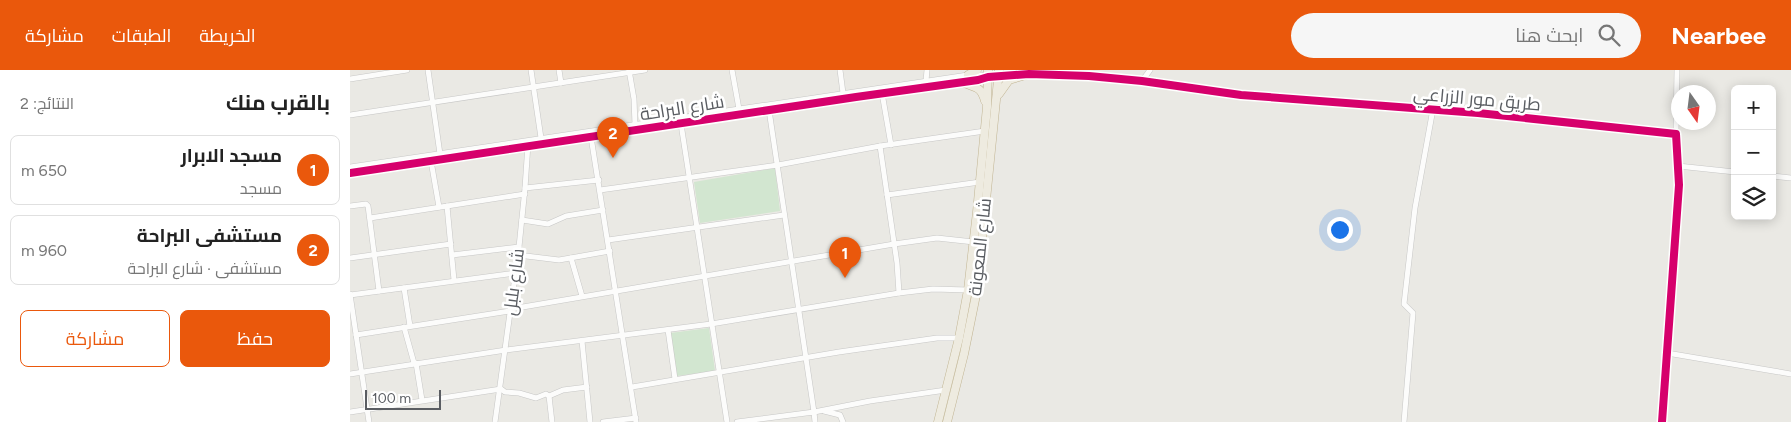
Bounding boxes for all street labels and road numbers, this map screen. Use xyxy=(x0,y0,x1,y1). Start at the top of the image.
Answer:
street label: طريق مور الزراعي xyxy=(1412,82,1542,119)
street label: شارع البراحة xyxy=(638,90,726,127)
street label: شارع المعونة xyxy=(964,197,997,297)
street label: شارع بلبل xyxy=(499,247,530,317)

